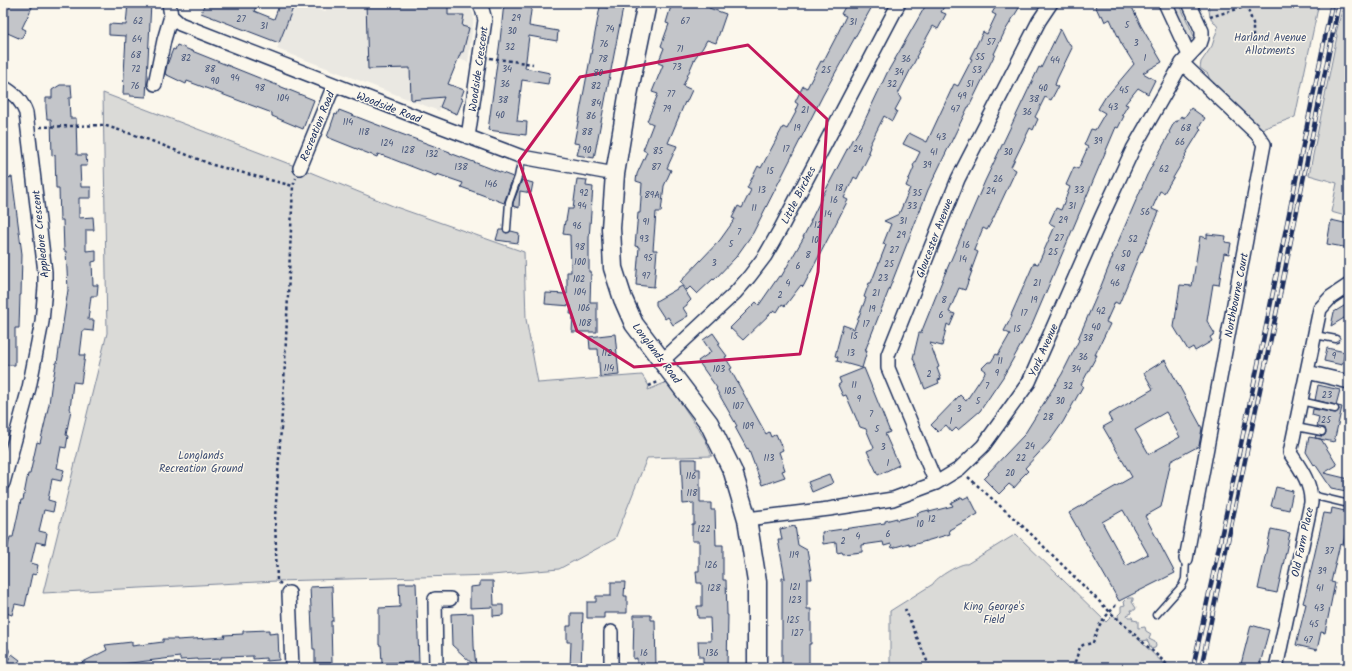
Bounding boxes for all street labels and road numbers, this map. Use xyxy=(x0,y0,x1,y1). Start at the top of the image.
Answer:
street label: Woodside Crescent xyxy=(464,25,494,113)
street label: Woodside Road xyxy=(354,87,424,129)
street label: Recreation Road xyxy=(296,88,340,164)
street label: Little Birches xyxy=(777,163,821,228)
street label: Appledore Crescent xyxy=(27,188,55,279)
street label: Gloucester Avenue xyxy=(912,196,958,281)
street label: Northbourne Court xyxy=(1220,251,1254,339)
street label: Longlands Road xyxy=(627,319,685,388)
street label: York Avenue xyxy=(1024,321,1064,380)
street label: Old Farm Place xyxy=(1287,506,1319,579)

